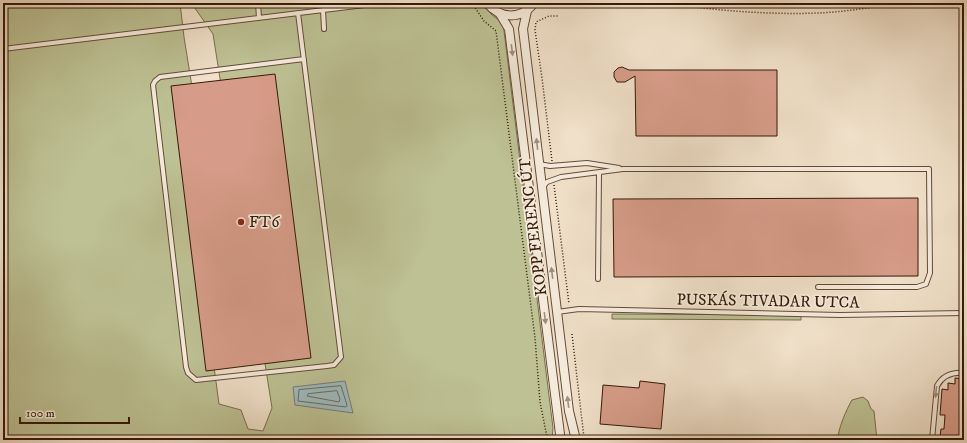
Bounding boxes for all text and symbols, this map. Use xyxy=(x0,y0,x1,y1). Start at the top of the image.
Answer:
one-way arrow xyxy=(509,44,515,56)
one-way arrow xyxy=(533,138,540,150)
street label: KOPP FERENC ÚT xyxy=(515,157,551,297)
place label: FT6 xyxy=(249,212,280,232)
marker: FT6 xyxy=(236,217,246,227)
one-way arrow xyxy=(549,267,556,279)
street label: PUSKÁS TIVADAR UTCA xyxy=(676,289,860,313)
one-way arrow xyxy=(542,312,548,324)
one-way arrow xyxy=(933,386,940,398)
one-way arrow xyxy=(565,396,571,408)
scale bar xyxy=(20,399,129,425)
text: 100 m xyxy=(26,406,55,421)

